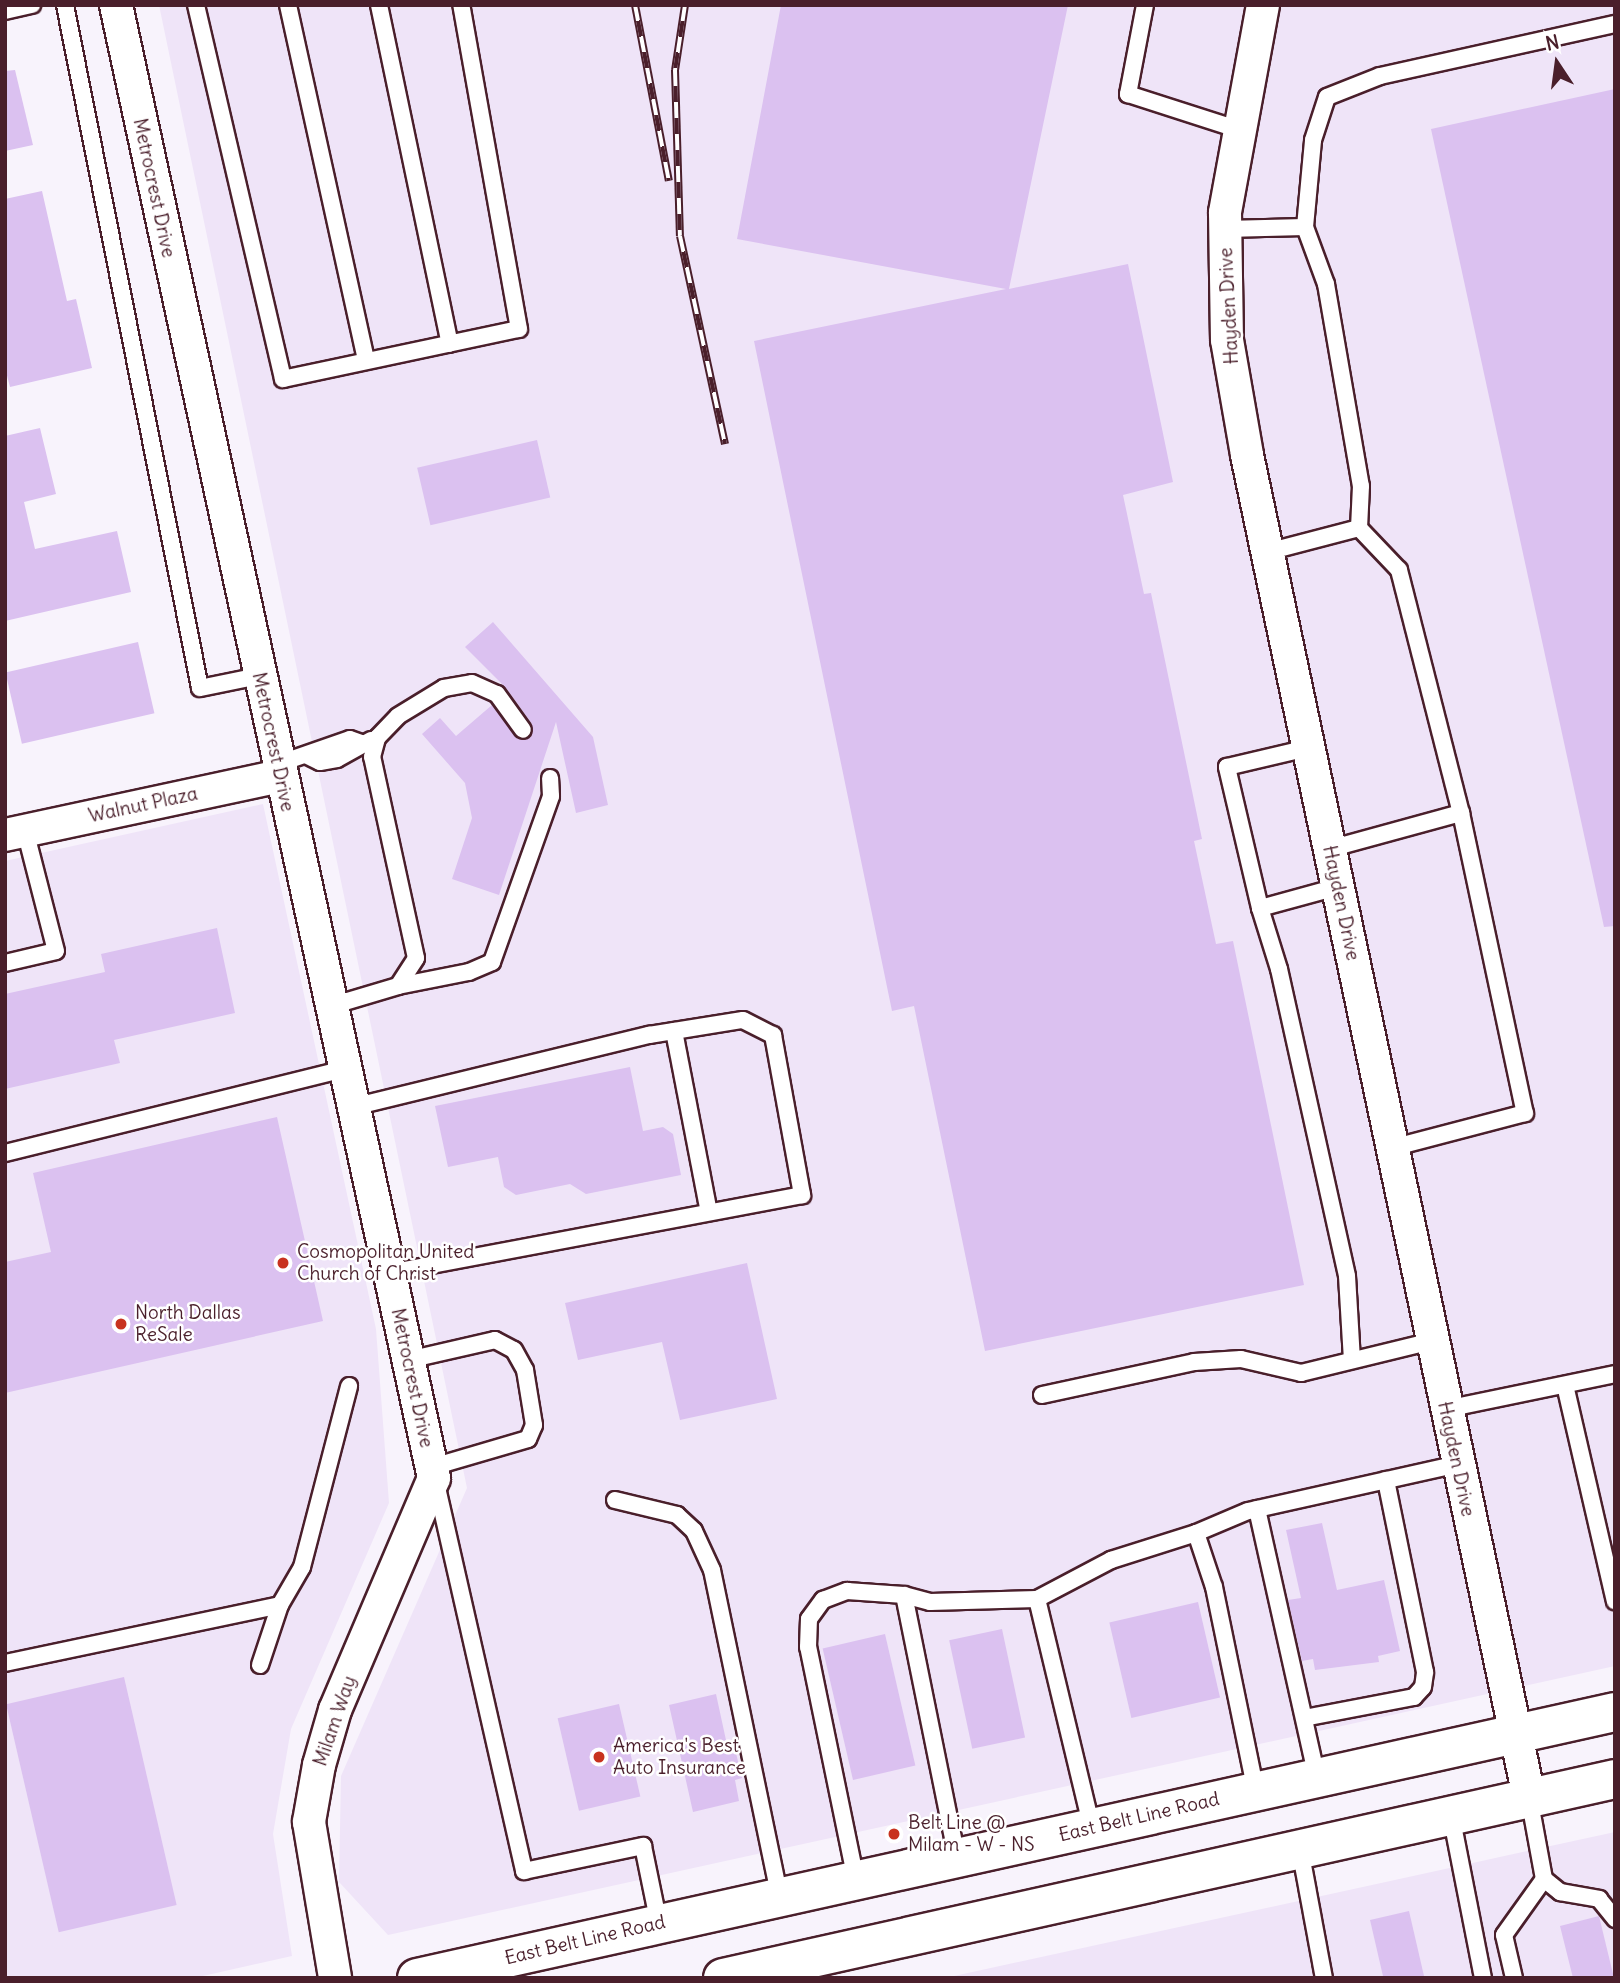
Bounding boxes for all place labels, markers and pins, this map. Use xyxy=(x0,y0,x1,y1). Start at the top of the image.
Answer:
place label: Cosmopolitan United Church of Christ xyxy=(297,1241,474,1285)
marker: Cosmopolitan United Church of Christ xyxy=(275,1255,291,1271)
place label: North Dallas ReSale xyxy=(135,1302,241,1346)
marker: North Dallas ReSale xyxy=(113,1316,129,1332)
place label: America's Best Auto Insurance xyxy=(613,1735,746,1779)
marker: America's Best Auto Insurance xyxy=(591,1749,607,1765)
place label: Belt Line @ Milam - W - NS xyxy=(908,1812,1035,1856)
marker: Belt Line @ Milam - W - NS xyxy=(886,1826,902,1842)

